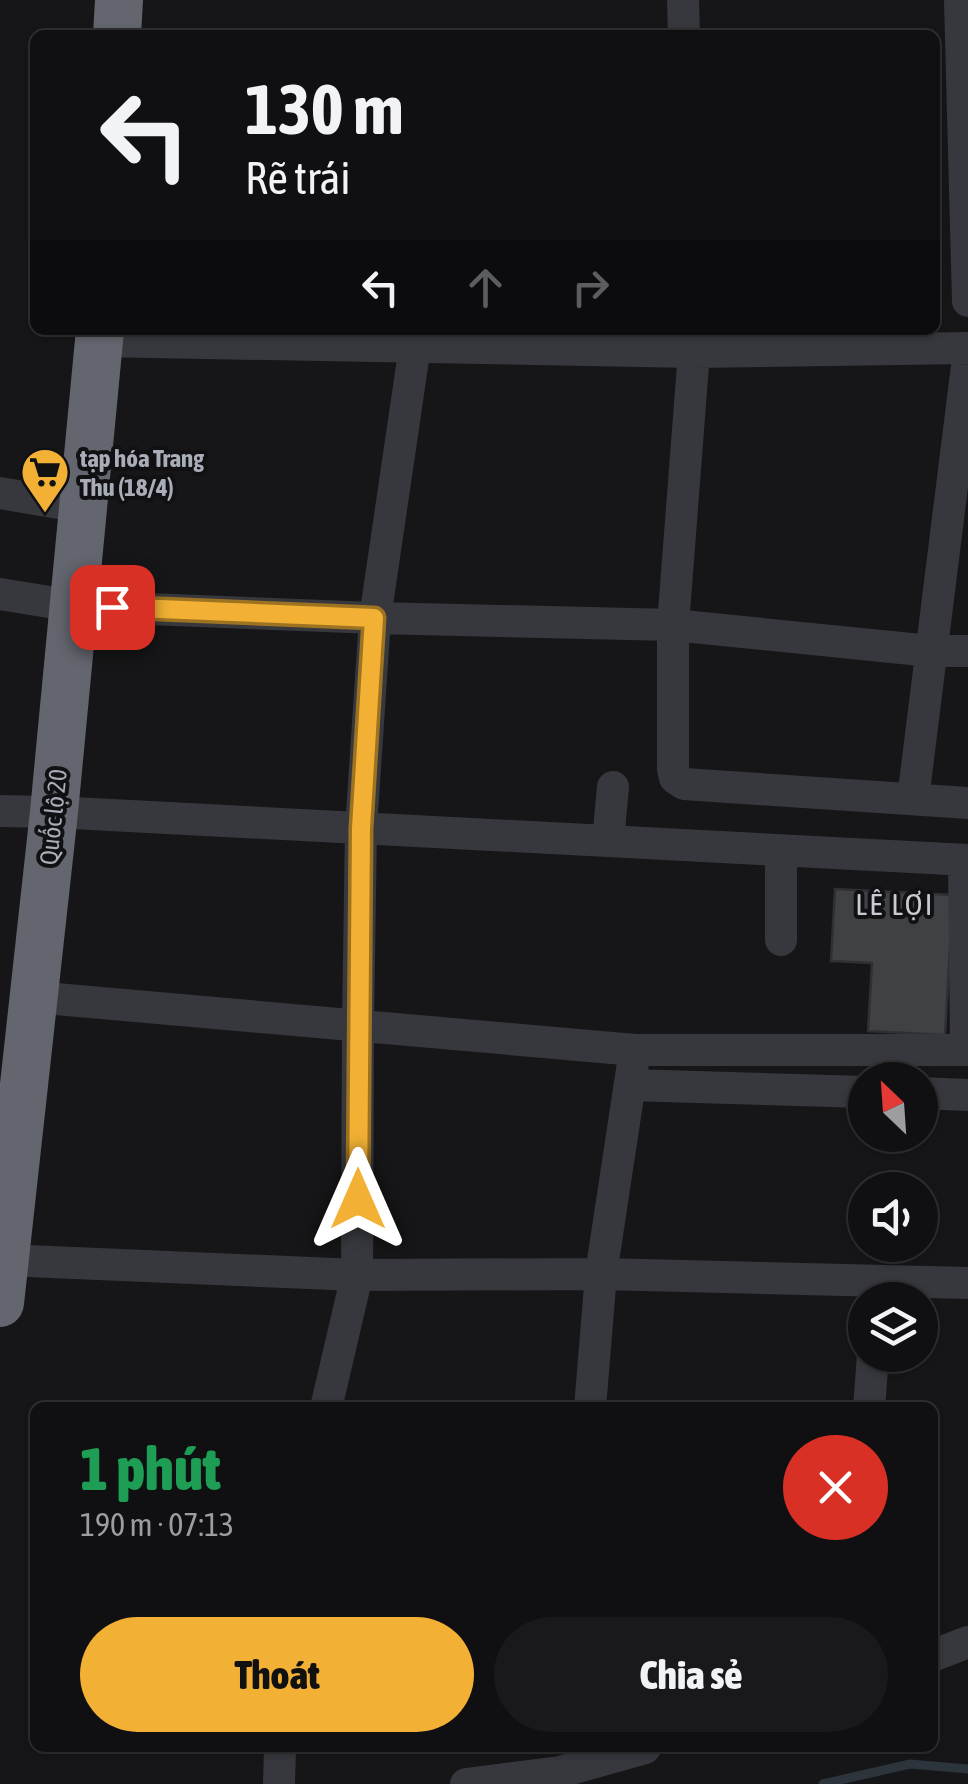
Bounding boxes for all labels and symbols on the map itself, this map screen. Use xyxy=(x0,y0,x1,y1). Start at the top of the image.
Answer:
place label: tạp hóa Trang Thu (18/4) xyxy=(79,444,204,501)
supermarket icon: tạp hóa Trang Thu (18/4) xyxy=(19,446,71,514)
pin xyxy=(70,565,155,650)
street label: Quốc lộ 20 xyxy=(34,768,72,866)
district label: LÊ LỢI xyxy=(855,887,935,921)
north arrow xyxy=(848,1062,938,1152)
position arrow xyxy=(306,1147,410,1251)

